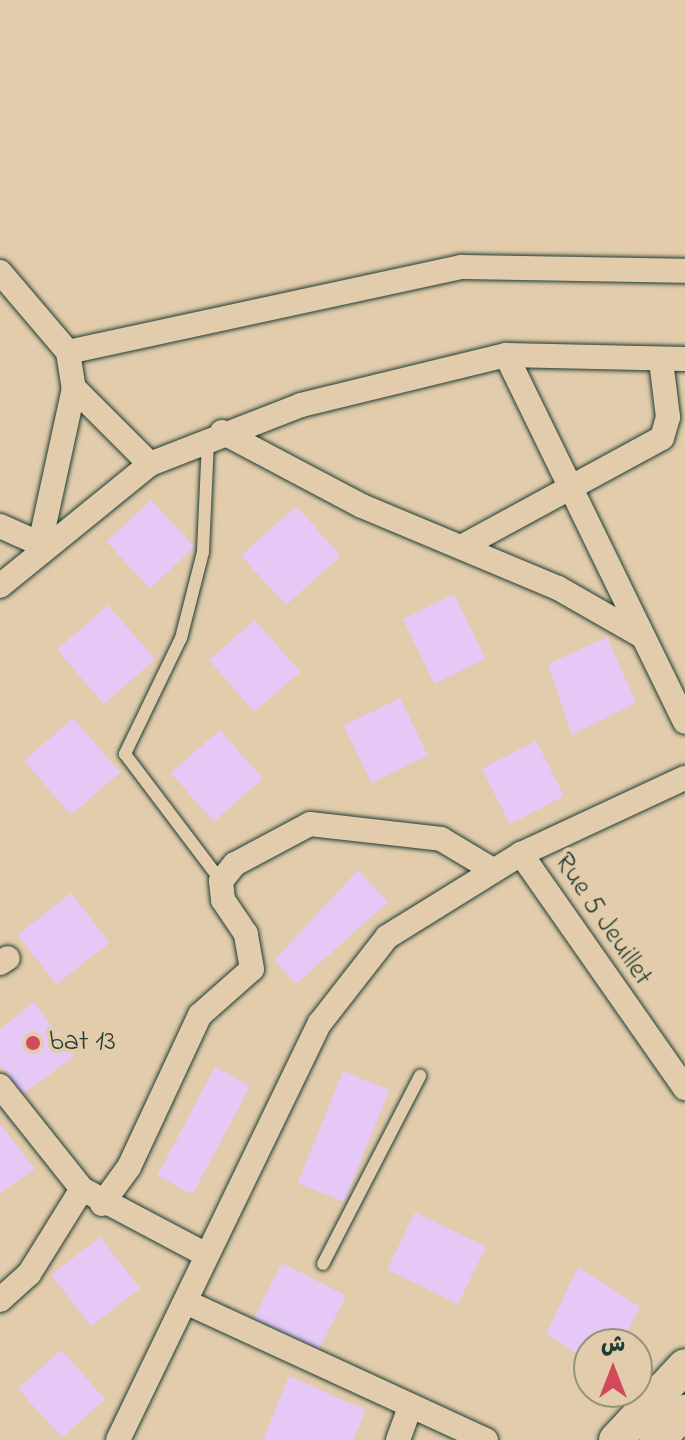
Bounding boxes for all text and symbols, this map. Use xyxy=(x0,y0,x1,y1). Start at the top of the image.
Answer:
street label: Rue 5 Jeuillet xyxy=(545,847,659,993)
place label: bat 13 xyxy=(49,1026,116,1060)
marker: bat 13 xyxy=(24,1034,42,1052)
north arrow xyxy=(573,1328,653,1408)
text: ش xyxy=(601,1330,625,1362)

